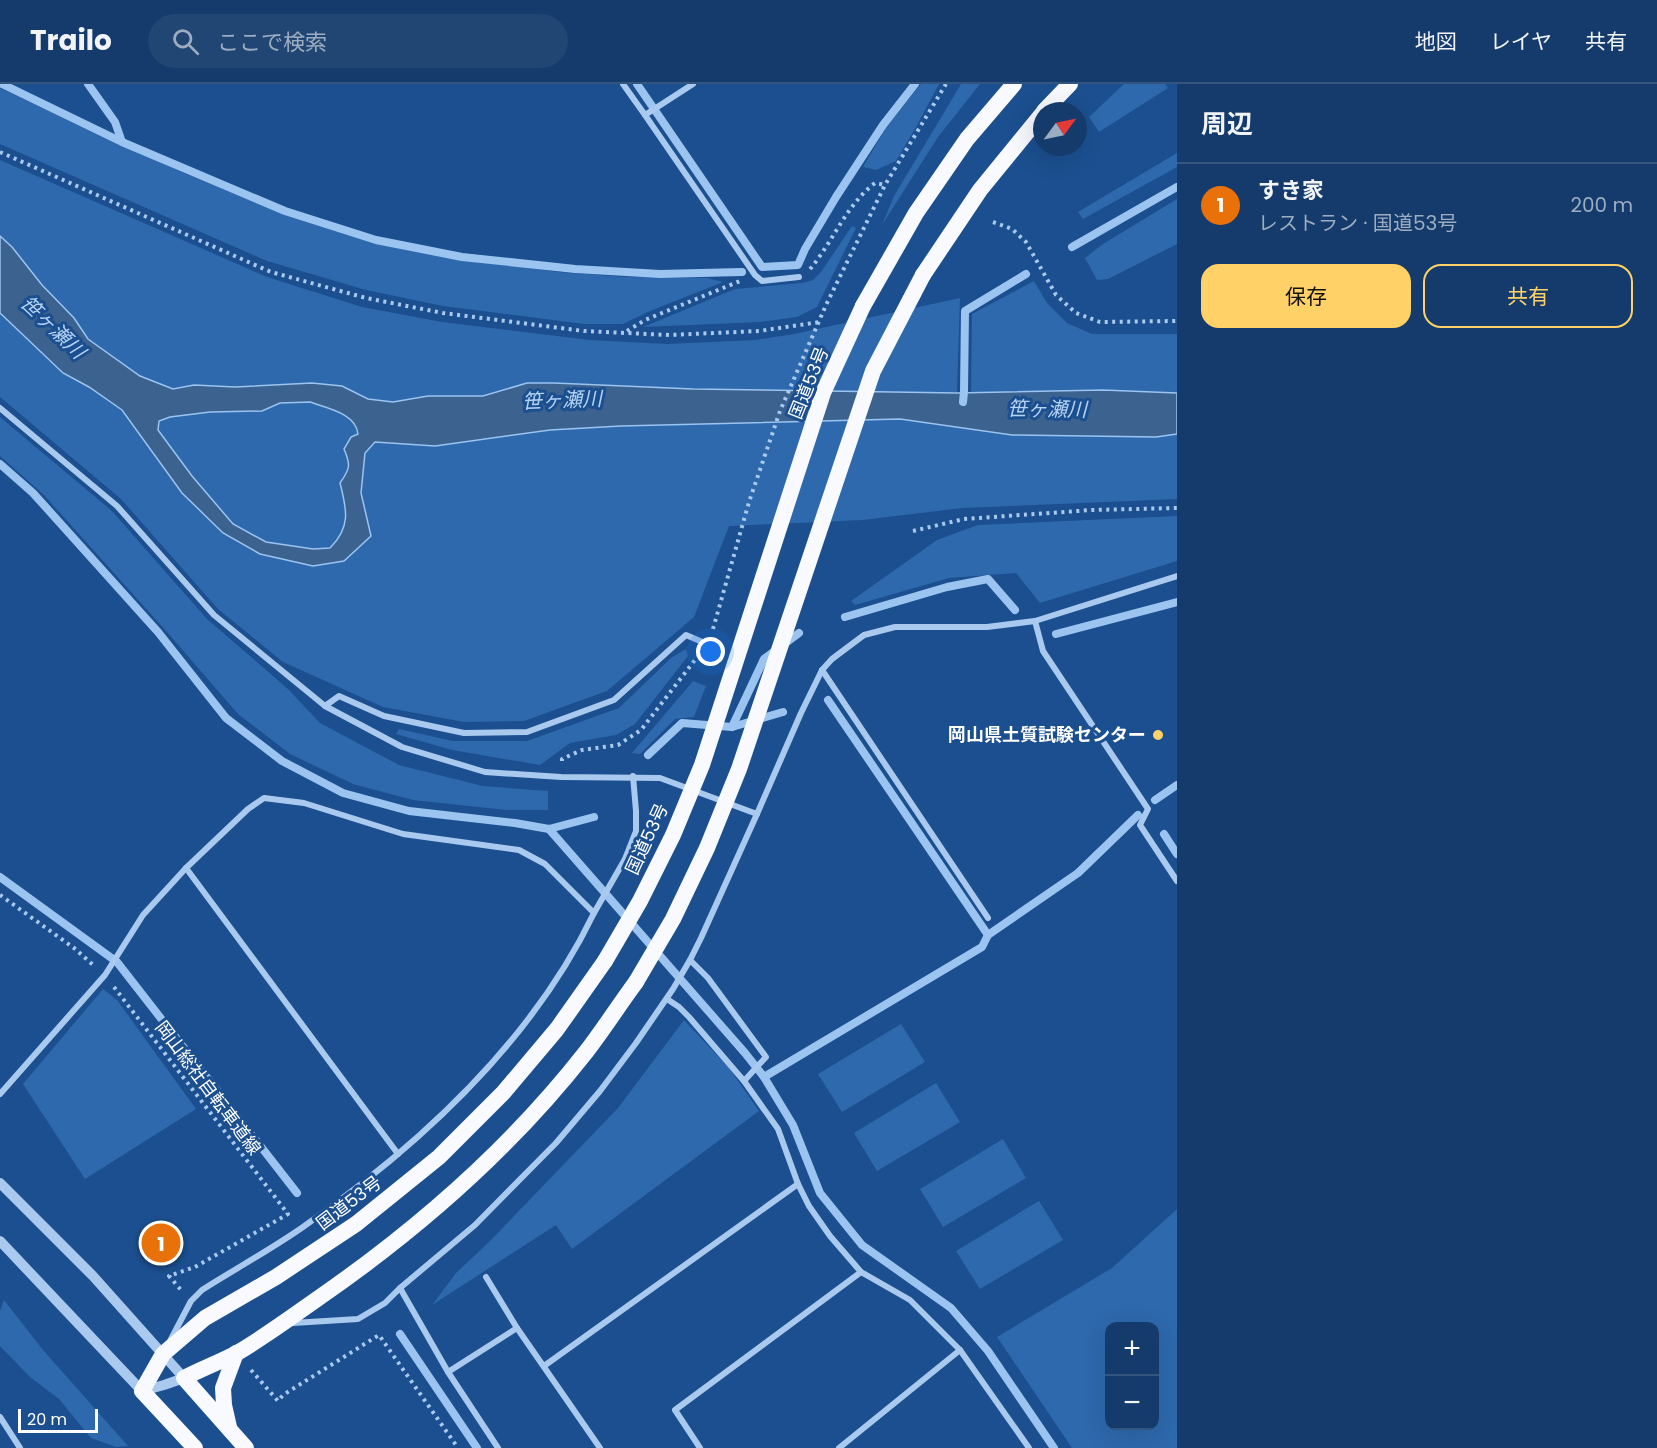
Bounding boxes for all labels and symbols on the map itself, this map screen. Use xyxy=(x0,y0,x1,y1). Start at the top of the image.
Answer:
north arrow xyxy=(1033,102,1087,156)
water label: 笹ヶ瀬川 xyxy=(15,289,93,366)
street label: 国道53号 xyxy=(783,343,834,423)
water label: 笹ヶ瀬川 xyxy=(522,385,604,415)
water label: 笹ヶ瀬川 xyxy=(1007,394,1089,424)
your location xyxy=(696,637,725,666)
place label: 岡山県土質試験センター xyxy=(948,722,1146,747)
marker: 岡山県土質試験センター xyxy=(1151,728,1165,742)
street label: 国道53号 xyxy=(619,799,674,878)
street label: 岡山総社自転車道線 xyxy=(150,1015,267,1160)
street label: 国道53号 xyxy=(311,1170,387,1235)
pin: 1 xyxy=(142,1220,180,1266)
scale bar xyxy=(18,1406,98,1434)

